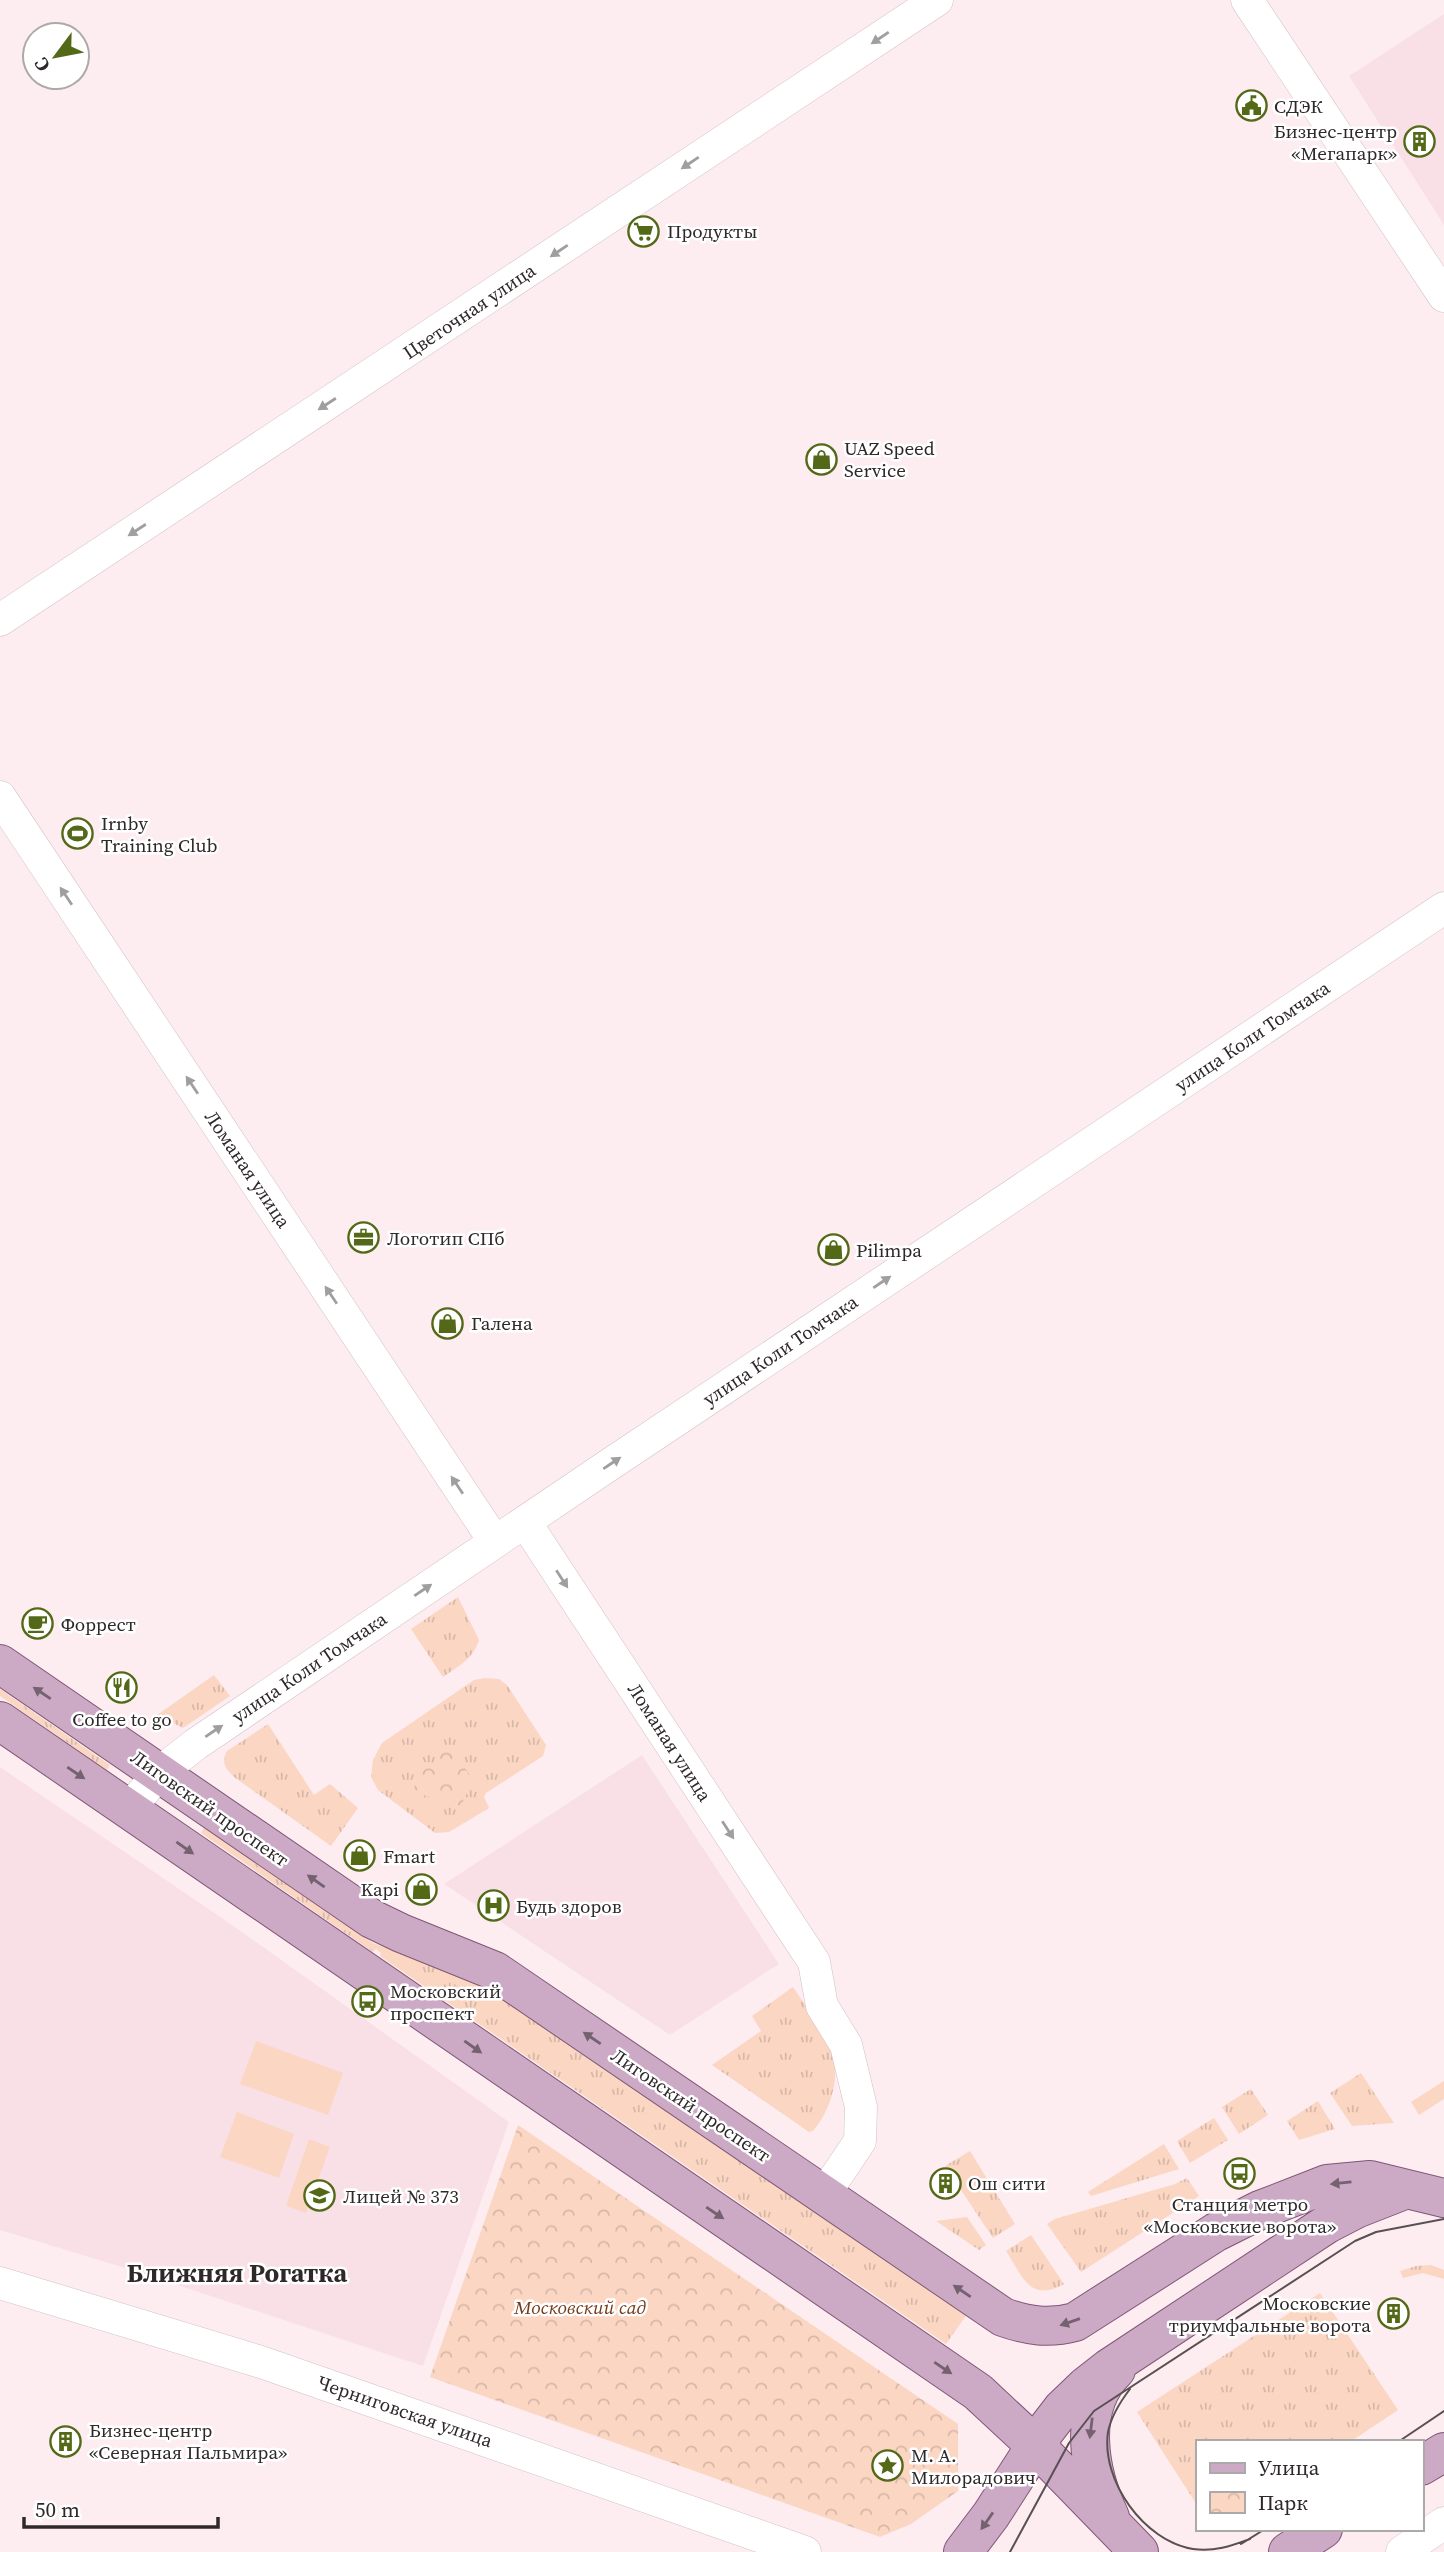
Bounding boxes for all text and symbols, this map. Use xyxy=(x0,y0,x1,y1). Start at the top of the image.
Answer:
north arrow xyxy=(21,21,91,91)
one-way arrow xyxy=(870,31,890,44)
text: С xyxy=(27,53,56,77)
public building icon: СДЭК xyxy=(1234,89,1268,123)
place label: СДЭК xyxy=(1274,93,1323,119)
place label: Бизнес-центр «Мегапарк» xyxy=(1274,118,1397,166)
building icon: Бизнес-центр «Мегапарк» xyxy=(1403,125,1437,159)
one-way arrow xyxy=(681,156,700,169)
supermarket icon: Продукты xyxy=(627,214,661,248)
place label: Продукты xyxy=(667,218,757,244)
one-way arrow xyxy=(549,244,569,257)
street label: Цветочная улица xyxy=(398,257,541,365)
one-way arrow xyxy=(318,398,337,411)
place label: UAZ Speed Service xyxy=(844,435,935,483)
shop icon: UAZ Speed Service xyxy=(804,442,838,476)
one-way arrow xyxy=(128,523,147,536)
place label: Irnby Training Club xyxy=(101,810,218,858)
sports icon: Irnby Training Club xyxy=(61,817,95,851)
one-way arrow xyxy=(59,886,72,906)
street label: улица Коли Томчака xyxy=(1169,974,1335,1098)
one-way arrow xyxy=(186,1076,199,1095)
street label: Ломаная улица xyxy=(199,1105,297,1233)
office icon: Логотип СПб xyxy=(347,1221,381,1255)
place label: Логотип СПб xyxy=(387,1225,505,1251)
shop icon: Pilimpa xyxy=(816,1233,850,1267)
place label: Pilimpa xyxy=(856,1237,922,1263)
one-way arrow xyxy=(873,1276,892,1289)
one-way arrow xyxy=(324,1286,338,1304)
street label: улица Коли Томчака xyxy=(697,1288,863,1412)
shop icon: Галена xyxy=(431,1306,465,1340)
place label: Галена xyxy=(471,1310,533,1336)
one-way arrow xyxy=(602,1457,621,1470)
one-way arrow xyxy=(450,1476,464,1494)
one-way arrow xyxy=(556,1569,569,1589)
one-way arrow xyxy=(414,1583,432,1597)
street label: улица Коли Томчака xyxy=(226,1605,392,1729)
cafe icon: Форрест xyxy=(21,1607,55,1641)
place label: Форрест xyxy=(61,1611,136,1637)
restaurant icon: Coffee to go xyxy=(105,1671,139,1705)
street label: Ломаная улица xyxy=(622,1678,718,1807)
one-way arrow xyxy=(33,1687,52,1700)
place label: Coffee to go xyxy=(72,1706,172,1732)
one-way arrow xyxy=(205,1725,224,1738)
street label: Лиговский проспект xyxy=(126,1744,294,1872)
one-way arrow xyxy=(67,1766,86,1779)
one-way arrow xyxy=(721,1821,734,1840)
shop icon: Fmart xyxy=(343,1839,377,1873)
one-way arrow xyxy=(176,1841,194,1855)
place label: Fmart xyxy=(383,1843,436,1869)
shop icon: Kapi xyxy=(405,1872,439,1906)
one-way arrow xyxy=(306,1874,326,1887)
place label: Kapi xyxy=(360,1876,399,1902)
hospital icon: Будь здоров xyxy=(476,1889,510,1923)
place label: Будь здоров xyxy=(516,1893,622,1919)
place label: Московский проспект xyxy=(390,1978,501,2026)
bus stop icon: Московский проспект xyxy=(350,1985,384,2019)
one-way arrow xyxy=(583,2031,601,2045)
one-way arrow xyxy=(464,2040,482,2054)
street label: Лиговский проспект xyxy=(606,2042,776,2168)
bus stop icon: Станция метро «Московские ворота» xyxy=(1223,2156,1257,2190)
building icon: Ош сити xyxy=(928,2166,962,2200)
place label: Ош сити xyxy=(968,2170,1046,2196)
one-way arrow xyxy=(1330,2178,1352,2189)
school or university icon: Лицей № 373 xyxy=(303,2179,337,2213)
place label: Лицей № 373 xyxy=(343,2183,459,2209)
place label: Станция метро «Московские ворота» xyxy=(1144,2191,1336,2239)
one-way arrow xyxy=(705,2206,724,2219)
district label: Ближняя Рогатка xyxy=(127,2255,347,2291)
one-way arrow xyxy=(953,2284,971,2298)
place label: Московские триумфальные ворота xyxy=(1169,2290,1371,2338)
park label: Московский сад xyxy=(513,2294,647,2320)
building icon: Московские триумфальные ворота xyxy=(1377,2297,1411,2331)
one-way arrow xyxy=(1059,2317,1080,2328)
one-way arrow xyxy=(933,2362,953,2375)
street label: Черниговская улица xyxy=(314,2369,496,2453)
place label: Бизнес-центр «Северная Пальмира» xyxy=(89,2417,287,2465)
one-way arrow xyxy=(1085,2417,1096,2439)
building icon: Бизнес-центр «Северная Пальмира» xyxy=(49,2424,83,2458)
legend xyxy=(1196,2440,1423,2531)
place label: М. А. Милорадович xyxy=(911,2442,1036,2490)
place icon: М. А. Милорадович xyxy=(871,2449,905,2483)
text: Улица xyxy=(1258,2453,1320,2482)
scale bar xyxy=(24,2486,219,2530)
text: Парк xyxy=(1258,2488,1308,2517)
text: 50 m xyxy=(35,2495,80,2524)
one-way arrow xyxy=(981,2511,994,2530)

